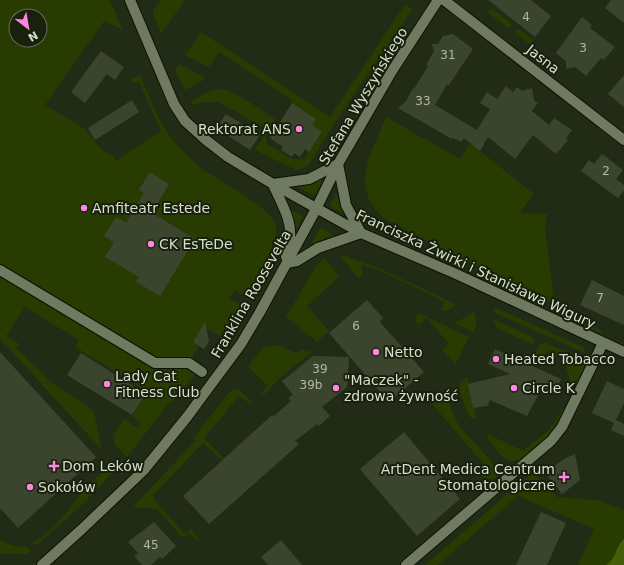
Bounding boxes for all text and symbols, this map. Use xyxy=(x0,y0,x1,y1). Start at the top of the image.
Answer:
north arrow xyxy=(8,8,48,48)
house number: 4 xyxy=(522,10,530,24)
street label: Stefana Wyszyńskiego xyxy=(316,24,410,168)
text: N xyxy=(26,28,40,44)
street label: Jasna xyxy=(523,41,563,77)
house number: 3 xyxy=(579,41,587,55)
house number: 31 xyxy=(440,48,456,62)
house number: 33 xyxy=(415,94,431,108)
place label: Rektorat ANS xyxy=(198,121,291,137)
marker: Rektorat ANS xyxy=(294,124,304,134)
house number: 2 xyxy=(602,164,610,178)
place label: Amfiteatr Estede xyxy=(92,200,210,216)
marker: Amfiteatr Estede xyxy=(79,203,89,213)
street label: Franciszka Żwirki i Stanisława Wigury xyxy=(354,205,599,332)
street label: Franklina Roosevelta xyxy=(208,227,294,361)
place label: CK EsTeDe xyxy=(159,236,233,252)
marker: CK EsTeDe xyxy=(146,239,156,249)
house number: 7 xyxy=(596,291,604,305)
house number: 6 xyxy=(352,319,360,333)
place label: Netto xyxy=(384,344,423,360)
marker: Netto xyxy=(371,347,381,357)
place label: Heated Tobacco xyxy=(504,351,615,367)
marker: Heated Tobacco xyxy=(491,354,501,364)
house number: 39 xyxy=(312,362,328,376)
place label: Lady Cat Fitness Club xyxy=(115,368,199,400)
place label: "Maczek" - zdrowa żywność xyxy=(344,372,458,404)
house number: 39b xyxy=(300,378,322,392)
marker: Lady Cat Fitness Club xyxy=(102,379,112,389)
place label: Circle K xyxy=(522,380,576,396)
marker: "Maczek" - zdrowa żywność xyxy=(331,383,341,393)
marker: Circle K xyxy=(509,383,519,393)
place label: Dom Leków xyxy=(62,458,143,474)
marker: Dom Leków xyxy=(49,461,59,471)
place label: ArtDent Medica Centrum Stomatologiczne xyxy=(381,461,555,493)
marker: ArtDent Medica Centrum Stomatologiczne xyxy=(558,471,570,483)
place label: Sokołów xyxy=(38,479,96,495)
marker: Sokołów xyxy=(25,482,35,492)
house number: 45 xyxy=(143,538,159,552)

